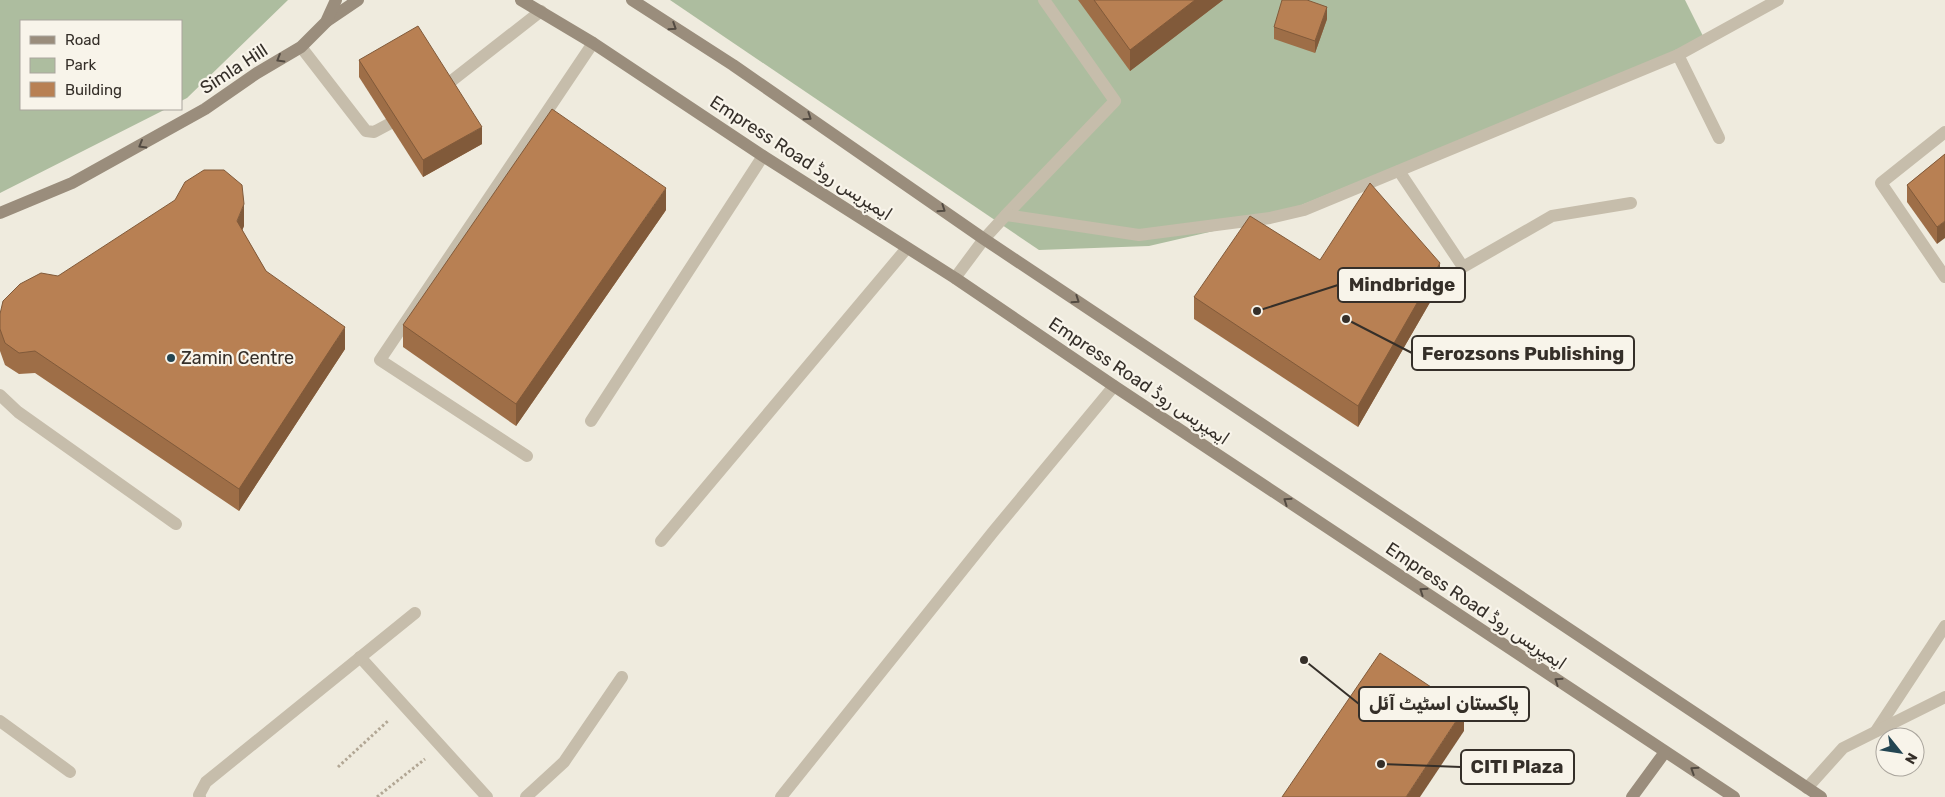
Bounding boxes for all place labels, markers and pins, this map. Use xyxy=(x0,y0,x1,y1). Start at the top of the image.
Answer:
callout: Mindbridge xyxy=(1338,268,1465,302)
callout: Ferozsons Publishing xyxy=(1412,336,1634,370)
place label: Zamin Centre xyxy=(181,347,294,369)
marker: Zamin Centre xyxy=(165,352,177,364)
callout: پاکستان اسٹیٹ آئل xyxy=(1359,687,1529,721)
callout: CITI Plaza xyxy=(1461,750,1574,784)

